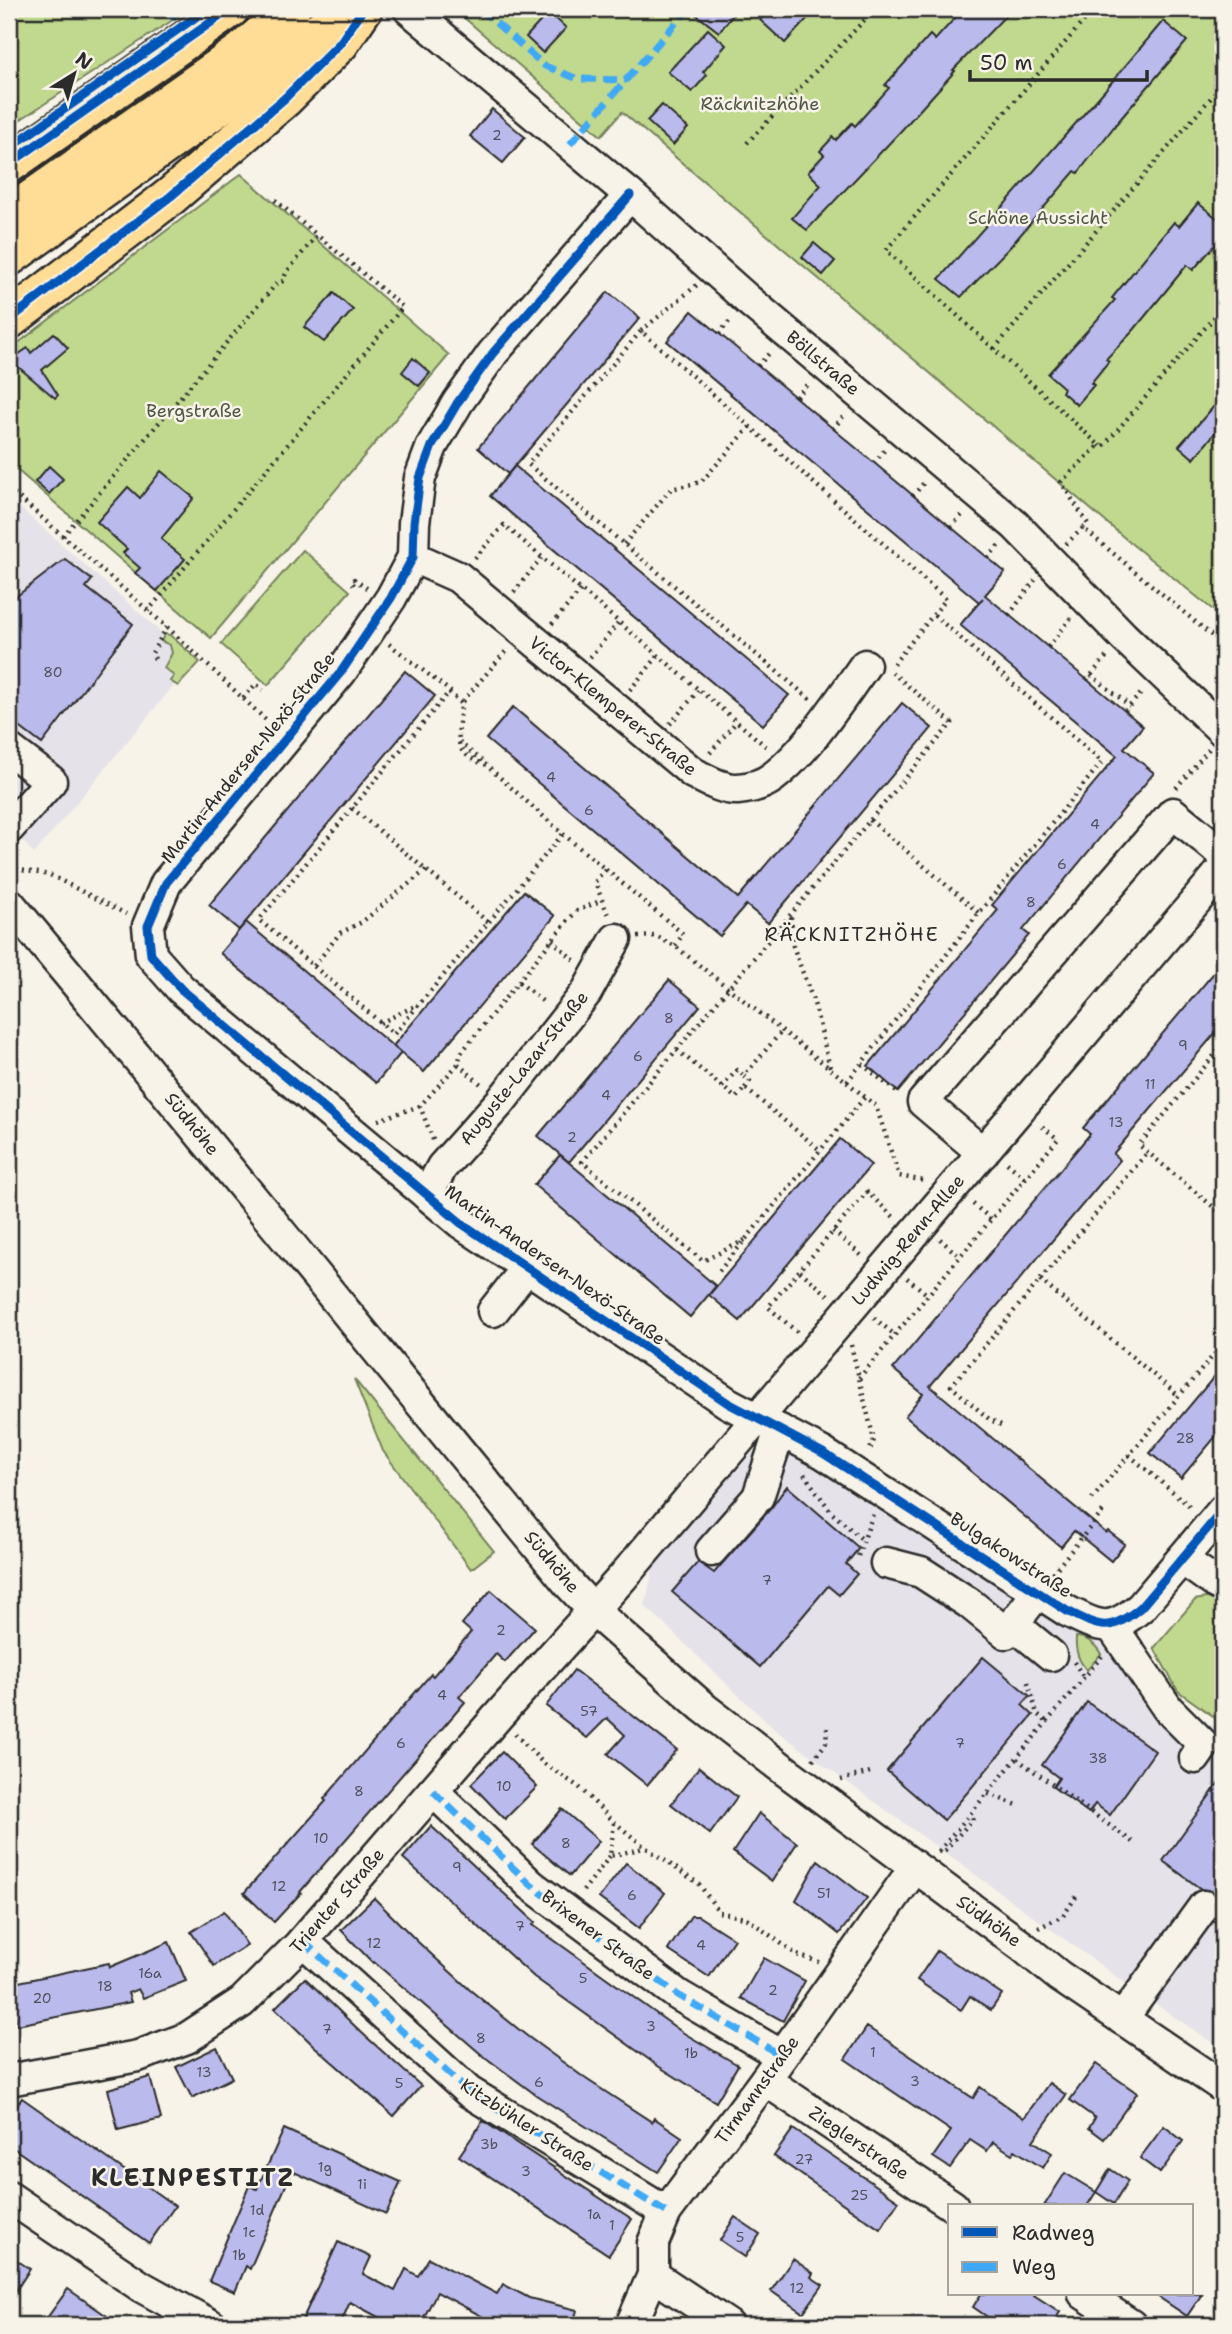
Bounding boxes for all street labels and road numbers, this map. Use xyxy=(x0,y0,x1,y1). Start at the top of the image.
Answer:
street label: Böllstraße xyxy=(781,325,865,401)
street label: Victor-Klemperer-Straße xyxy=(524,631,702,781)
street label: Martin-Andersen-Nexö-Straße xyxy=(155,648,341,868)
street label: Auguste-Lazar-Straße xyxy=(454,986,594,1150)
street label: Südhöhe xyxy=(159,1088,225,1160)
street label: Ludwig-Renn-Allee xyxy=(846,1169,970,1311)
street label: Martin-Andersen-Nexö-Straße xyxy=(440,1179,670,1351)
street label: Bulgakowstraße xyxy=(946,1507,1076,1603)
street label: Südhöhe xyxy=(519,1526,585,1598)
street label: Trienter Straße xyxy=(284,1843,390,1959)
street label: Brixener Straße xyxy=(536,1884,660,1986)
street label: Südhöhe xyxy=(952,1889,1026,1953)
street label: Tirmannstraße xyxy=(709,2031,805,2149)
street label: Kitzbühler Straße xyxy=(456,2073,598,2177)
street label: Zieglerstraße xyxy=(804,2101,914,2185)

